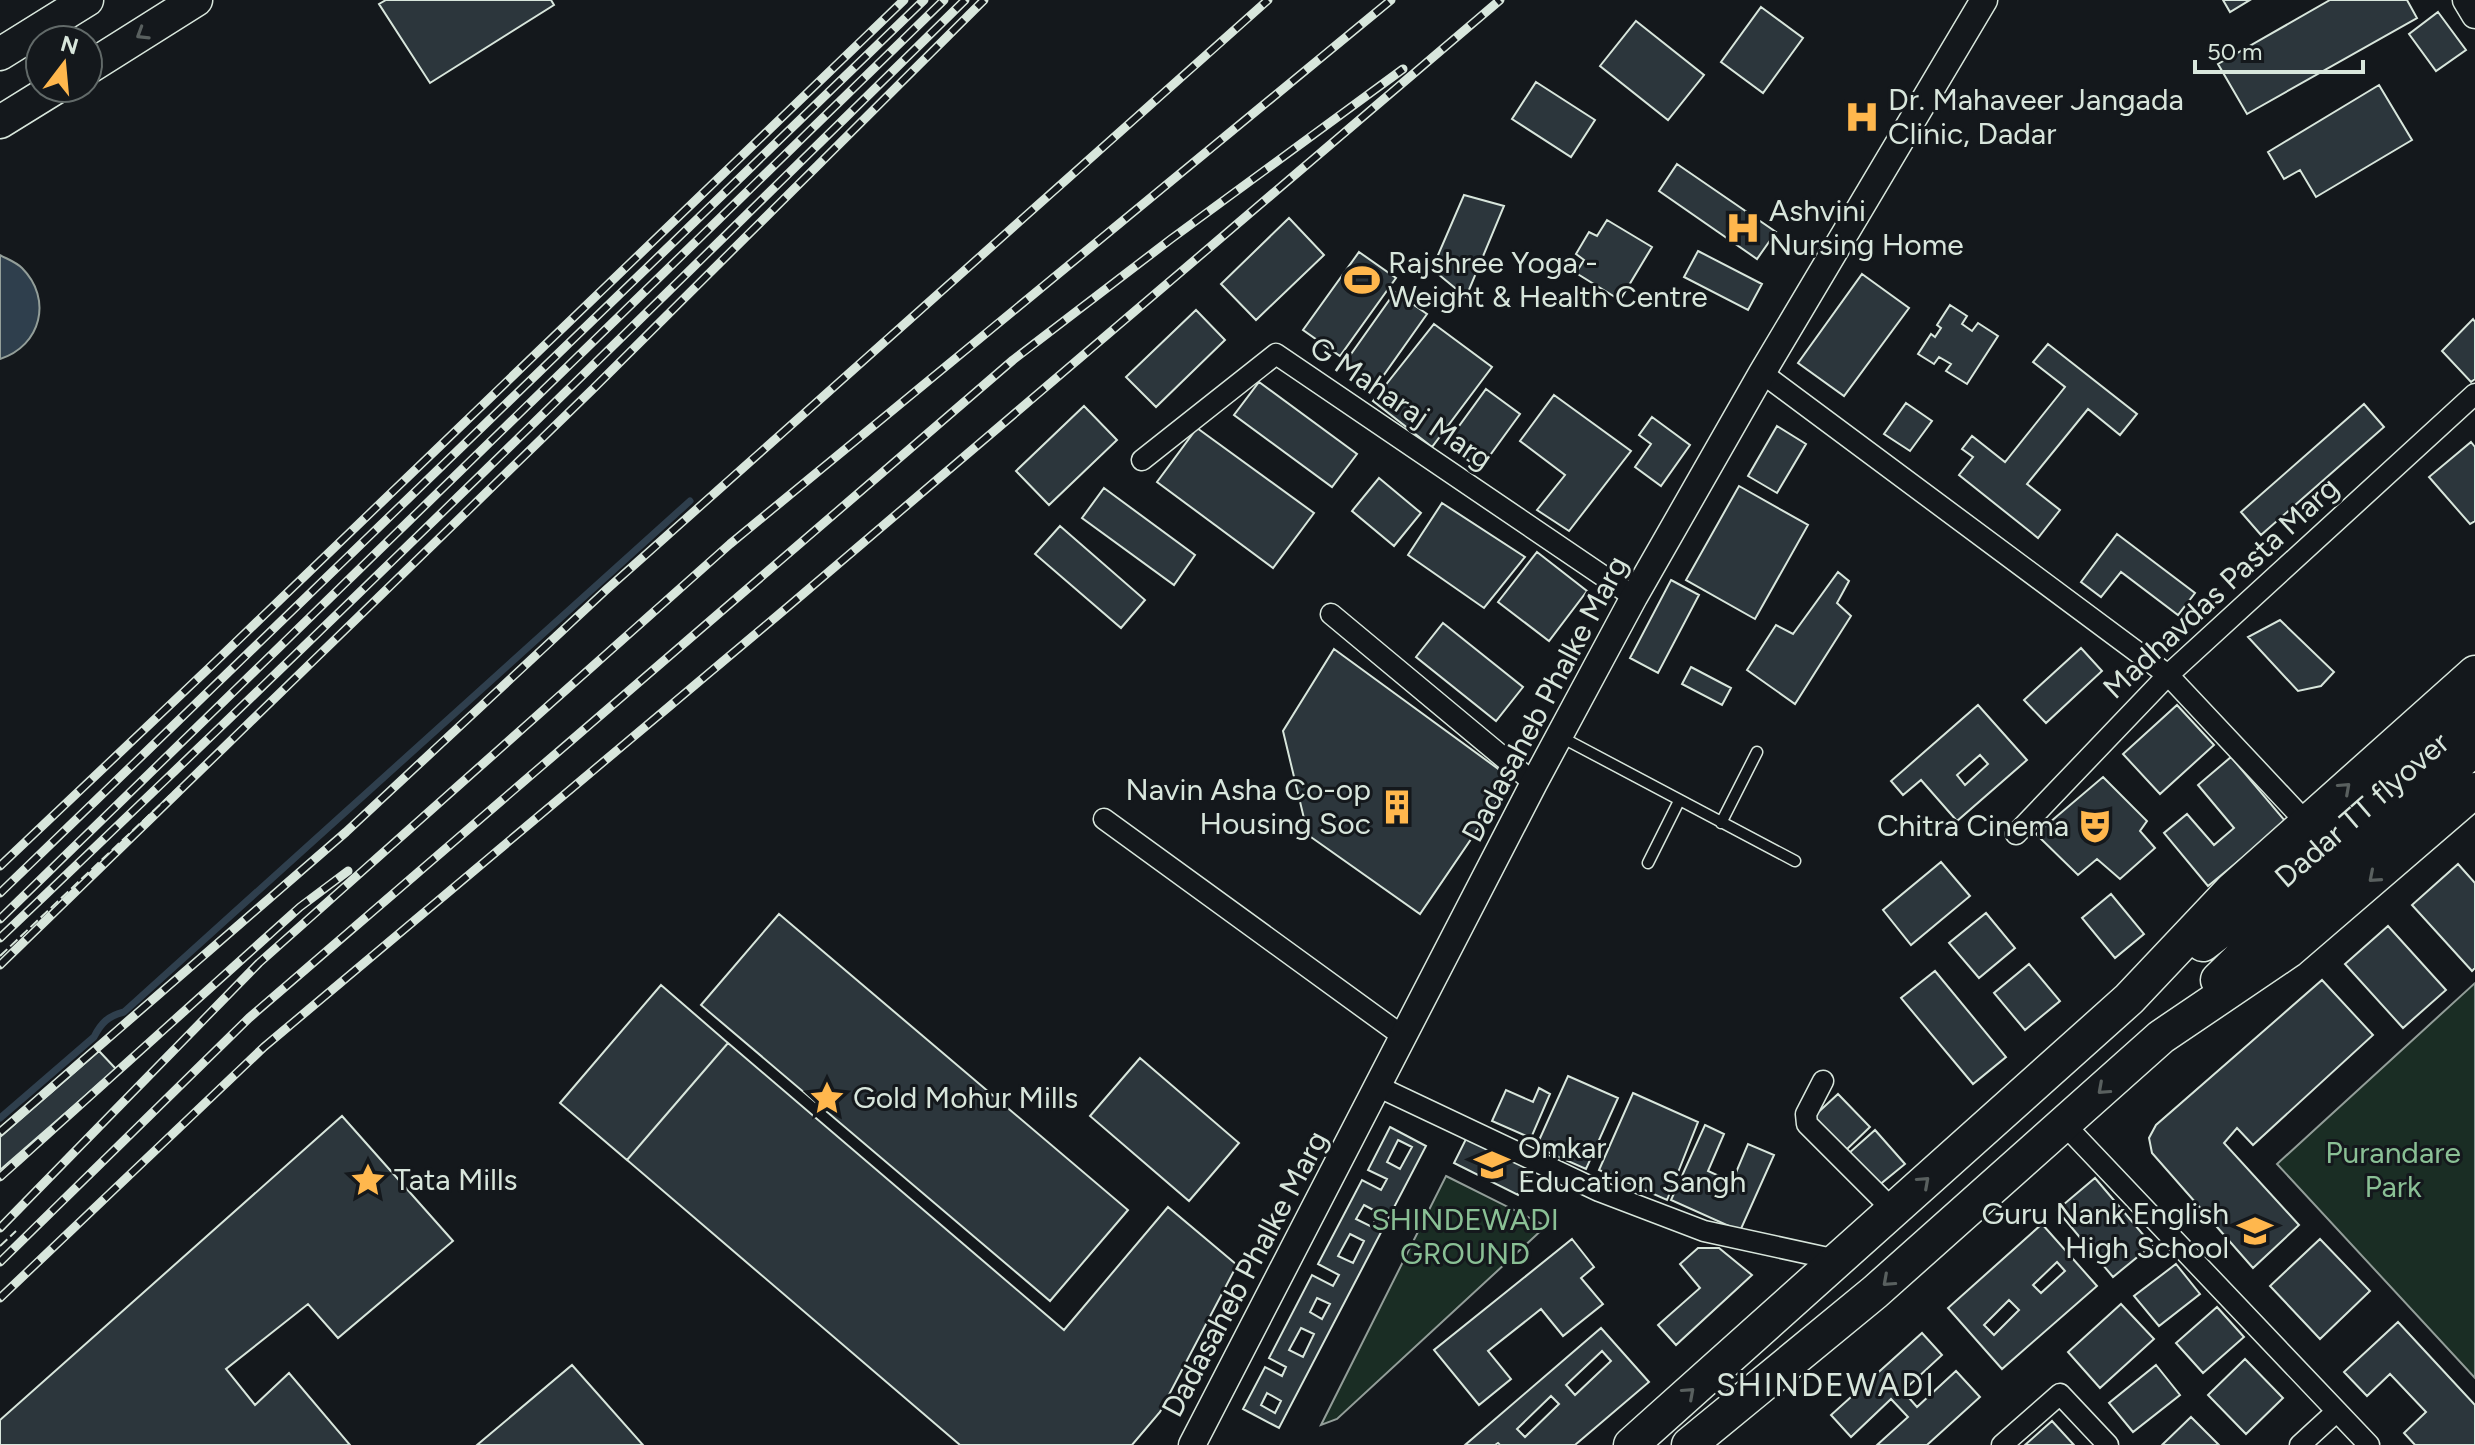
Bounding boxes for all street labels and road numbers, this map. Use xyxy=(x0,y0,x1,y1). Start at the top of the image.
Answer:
street label: G Maharaj Marg xyxy=(1303,328,1500,477)
street label: Madhavdas Pasta Marg xyxy=(2095,469,2346,706)
street label: Dadasaheb Phalke Marg xyxy=(1453,549,1636,848)
street label: Dadar TT flyover xyxy=(2267,724,2456,895)
street label: Dadasaheb Phalke Marg xyxy=(1153,1124,1336,1423)

